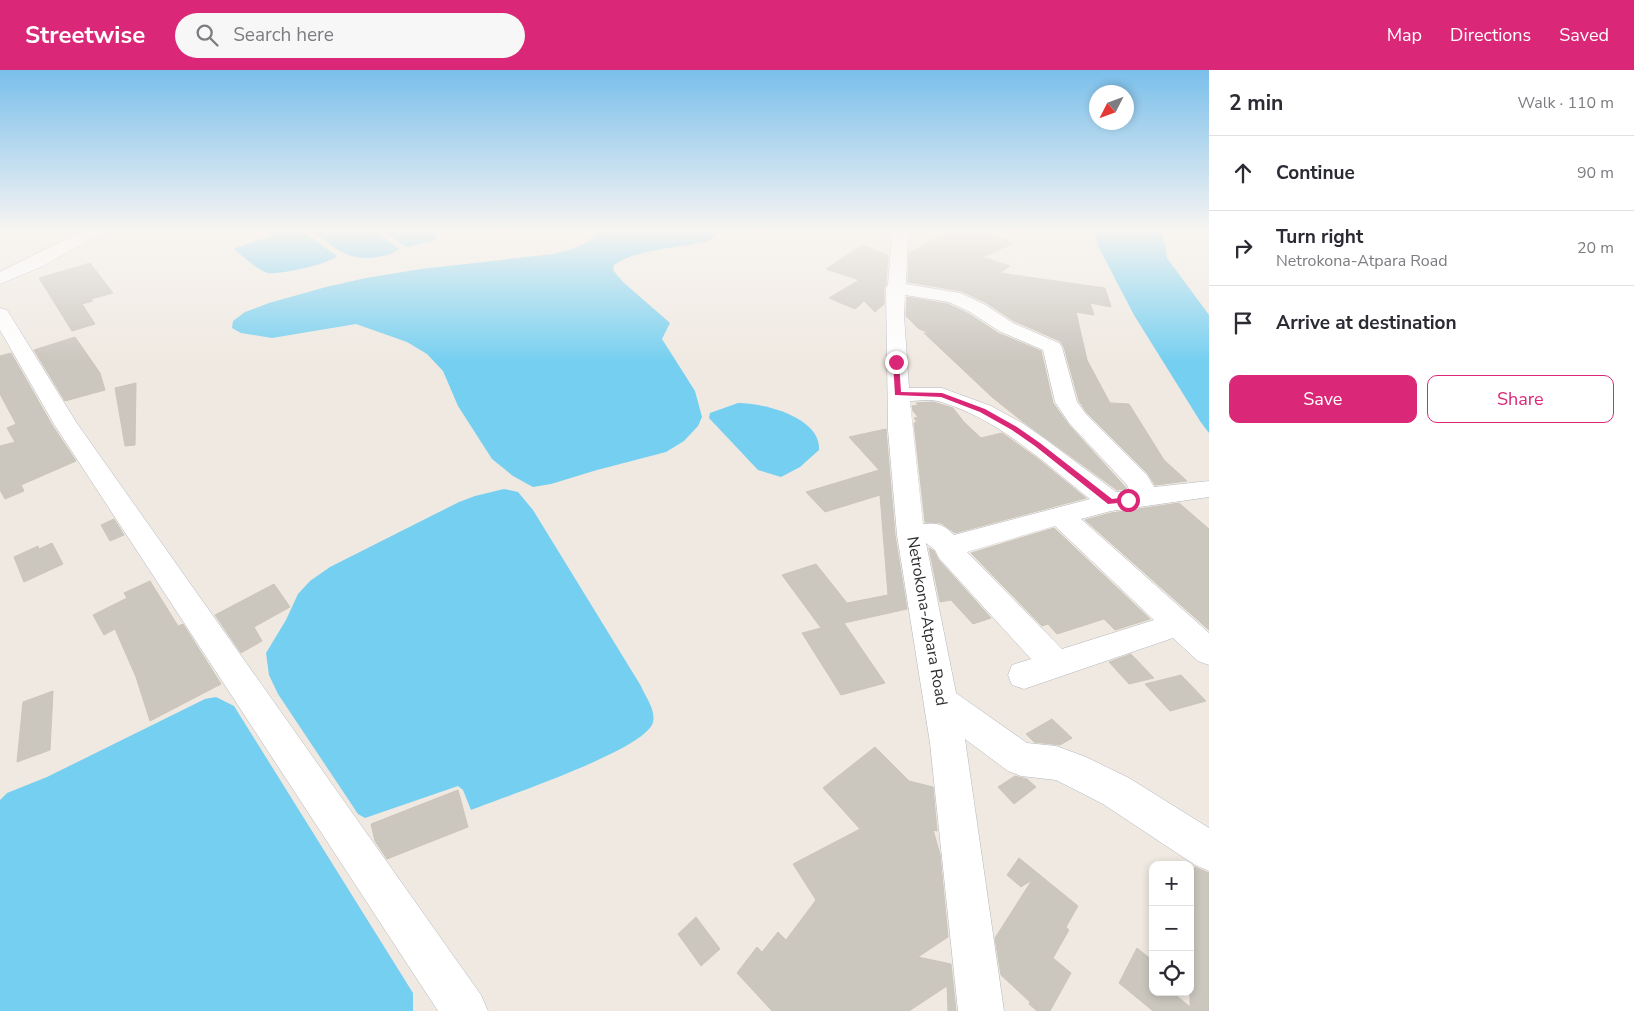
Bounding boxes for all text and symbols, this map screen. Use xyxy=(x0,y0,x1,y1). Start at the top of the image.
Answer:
search box xyxy=(175,13,525,58)
text: Streetwise xyxy=(25,19,145,51)
icon: search xyxy=(193,21,221,49)
text: Search here xyxy=(233,22,334,48)
text: Map xyxy=(1387,23,1422,47)
text: Directions xyxy=(1450,23,1531,47)
text: Saved xyxy=(1559,23,1609,47)
north arrow xyxy=(1089,85,1134,130)
text: 2 min xyxy=(1229,89,1283,117)
text: Walk · 110 m xyxy=(1518,92,1614,114)
icon: ahead xyxy=(1229,159,1257,187)
text: Continue xyxy=(1276,160,1355,186)
text: 90 m xyxy=(1577,162,1614,184)
text: Turn right xyxy=(1276,224,1363,250)
icon: right xyxy=(1229,234,1257,262)
text: 20 m xyxy=(1577,237,1614,259)
text: Netrokona-Atpara Road xyxy=(1276,250,1448,272)
icon: arrive xyxy=(1229,309,1257,337)
text: Arrive at destination xyxy=(1276,310,1457,336)
route end xyxy=(885,351,908,374)
button: Save xyxy=(1229,375,1417,423)
button: Share xyxy=(1427,375,1614,423)
route start xyxy=(1117,489,1140,512)
street label: Netrokona-Atpara Road xyxy=(901,535,953,707)
map controls xyxy=(1149,861,1194,996)
button: + xyxy=(1149,861,1194,906)
button: − xyxy=(1149,906,1194,951)
button: locate xyxy=(1149,951,1194,996)

